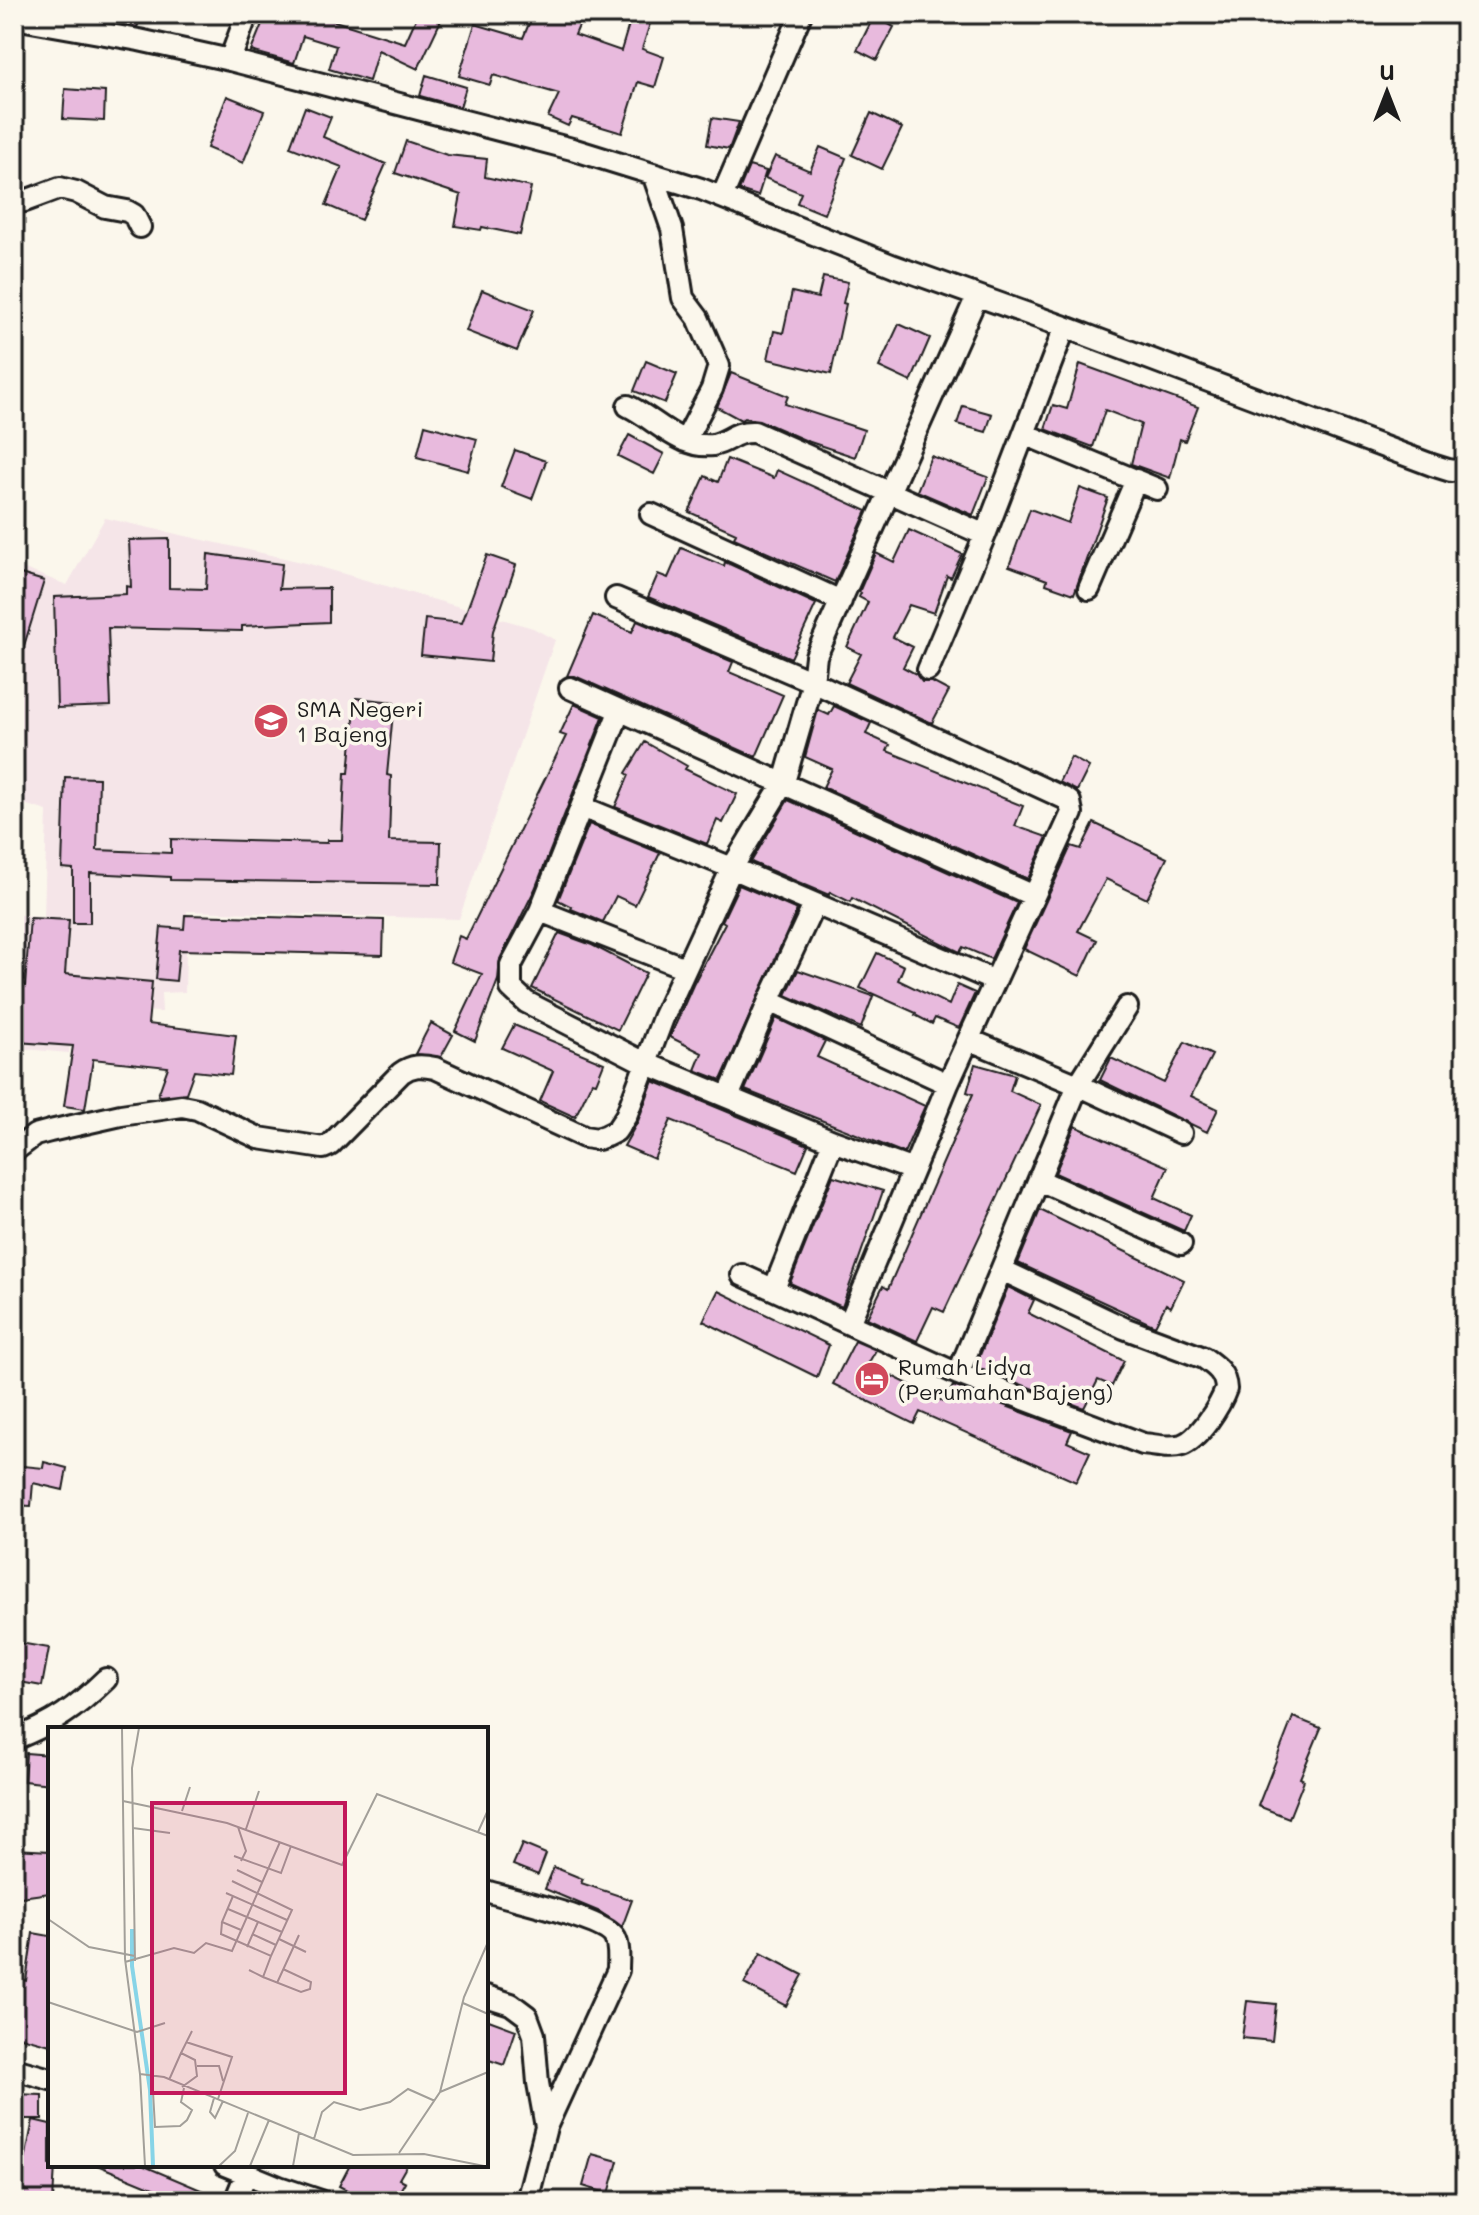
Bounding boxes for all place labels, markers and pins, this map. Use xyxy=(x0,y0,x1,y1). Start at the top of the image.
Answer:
place label: SMA Negeri 1 Bajeng xyxy=(297,694,423,748)
school or university icon: SMA Negeri 1 Bajeng xyxy=(252,702,290,740)
place label: Rumah Lidya (Perumahan Bajeng) xyxy=(898,1352,1113,1406)
hotel icon: Rumah Lidya (Perumahan Bajeng) xyxy=(853,1360,891,1398)

